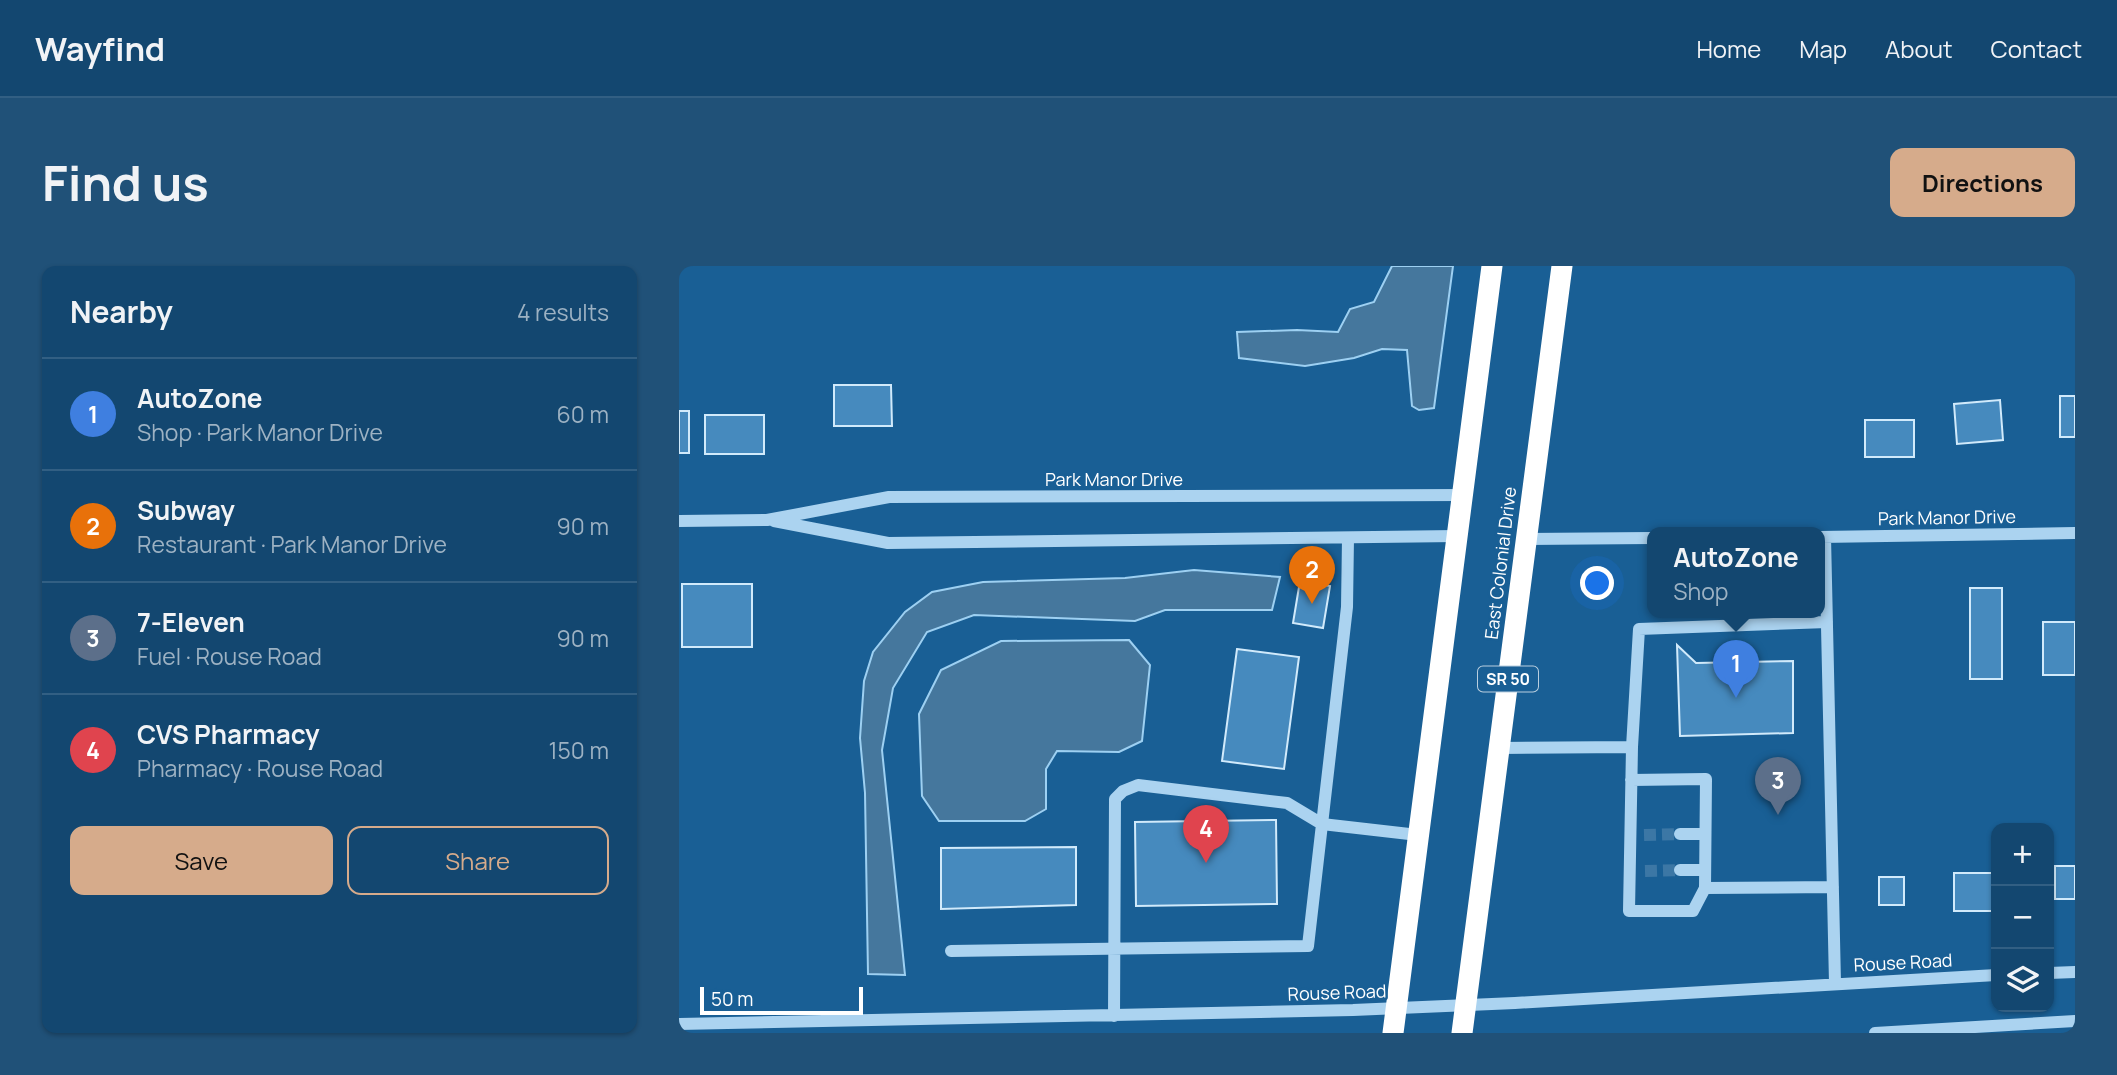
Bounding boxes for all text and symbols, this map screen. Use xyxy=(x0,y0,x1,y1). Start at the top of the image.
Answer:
text: Wayfind xyxy=(35,26,165,71)
text: Home xyxy=(1696,32,1761,65)
text: Map xyxy=(1799,32,1847,65)
text: About xyxy=(1885,32,1953,65)
text: Contact xyxy=(1991,32,2082,65)
button: Directions xyxy=(1890,148,2075,217)
text: Find us xyxy=(42,149,209,216)
text: Nearby xyxy=(70,291,173,332)
text: 4 results xyxy=(517,296,609,328)
text: AutoZone xyxy=(137,380,262,416)
text: 1 xyxy=(88,398,98,430)
text: 60 m xyxy=(557,398,609,430)
text: Shop · Park Manor Drive xyxy=(137,416,383,448)
street label: Park Manor Drive xyxy=(1045,467,1183,491)
street label: East Colonial Drive xyxy=(1479,485,1521,641)
text: Subway xyxy=(137,492,235,528)
street label: Park Manor Drive xyxy=(1878,504,2016,530)
text: 2 xyxy=(86,510,100,542)
text: 90 m xyxy=(557,510,609,542)
popup xyxy=(1647,527,1825,618)
text: Restaurant · Park Manor Drive xyxy=(137,528,447,560)
text: AutoZone xyxy=(1673,539,1799,575)
pin: 2 xyxy=(1289,546,1335,604)
your location xyxy=(1580,566,1614,600)
text: Shop xyxy=(1673,575,1728,607)
text: 7-Eleven xyxy=(137,604,245,640)
text: 3 xyxy=(86,622,100,654)
text: 90 m xyxy=(557,622,609,654)
text: Fuel · Rouse Road xyxy=(137,640,322,672)
pin: 1 xyxy=(1713,640,1759,698)
road number: SR 50 xyxy=(1478,666,1538,692)
text: CVS Pharmacy xyxy=(137,716,320,752)
text: 4 xyxy=(86,734,100,766)
text: 150 m xyxy=(549,734,609,766)
text: Pharmacy · Rouse Road xyxy=(137,752,383,784)
pin: 3 xyxy=(1755,757,1801,815)
pin: 4 xyxy=(1183,805,1229,863)
map controls xyxy=(1991,823,2054,1012)
button: + xyxy=(1991,823,2054,886)
button: Save xyxy=(70,826,333,895)
button: Share xyxy=(347,826,609,895)
button: − xyxy=(1991,886,2054,949)
street label: Rouse Road xyxy=(1853,947,1953,977)
button: layers xyxy=(1991,949,2054,1012)
street label: Rouse Road xyxy=(1287,978,1387,1006)
scale bar xyxy=(700,984,863,1016)
text: 50 m xyxy=(711,986,753,1012)

